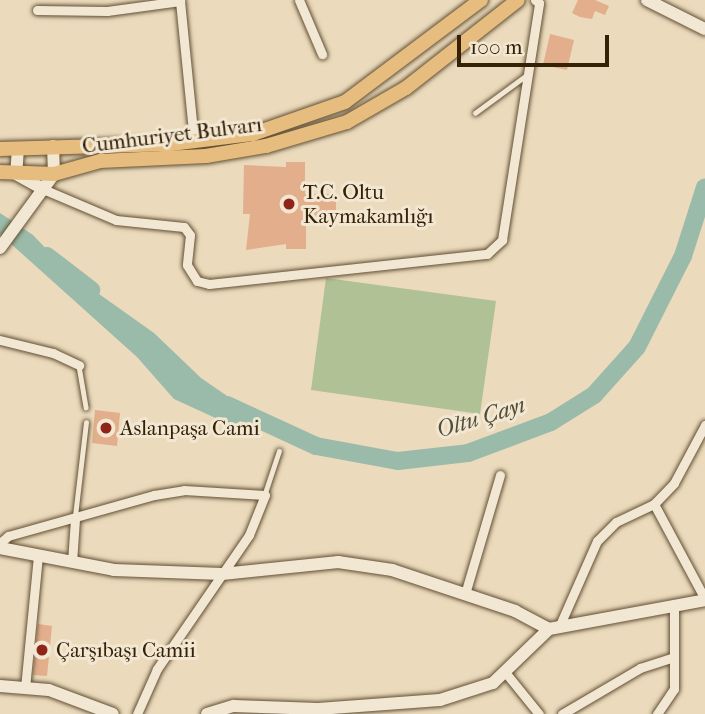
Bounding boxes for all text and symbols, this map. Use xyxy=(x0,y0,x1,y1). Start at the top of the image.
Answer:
scale bar xyxy=(460,21,612,65)
text: 100 m xyxy=(470,35,523,59)
street label: Cumhuriyet Bulvarı xyxy=(81,111,263,159)
place label: T.C. Oltu Kaymakamlığı xyxy=(303,179,434,229)
marker: T.C. Oltu Kaymakamlığı xyxy=(281,196,297,212)
water label: Oltu Çayı xyxy=(433,391,529,445)
place label: Aslanpaşa Cami xyxy=(120,415,260,441)
marker: Aslanpaşa Cami xyxy=(98,420,114,436)
place label: Çarşıbaşı Camii xyxy=(56,637,196,663)
marker: Çarşıbaşı Camii xyxy=(34,642,50,658)

